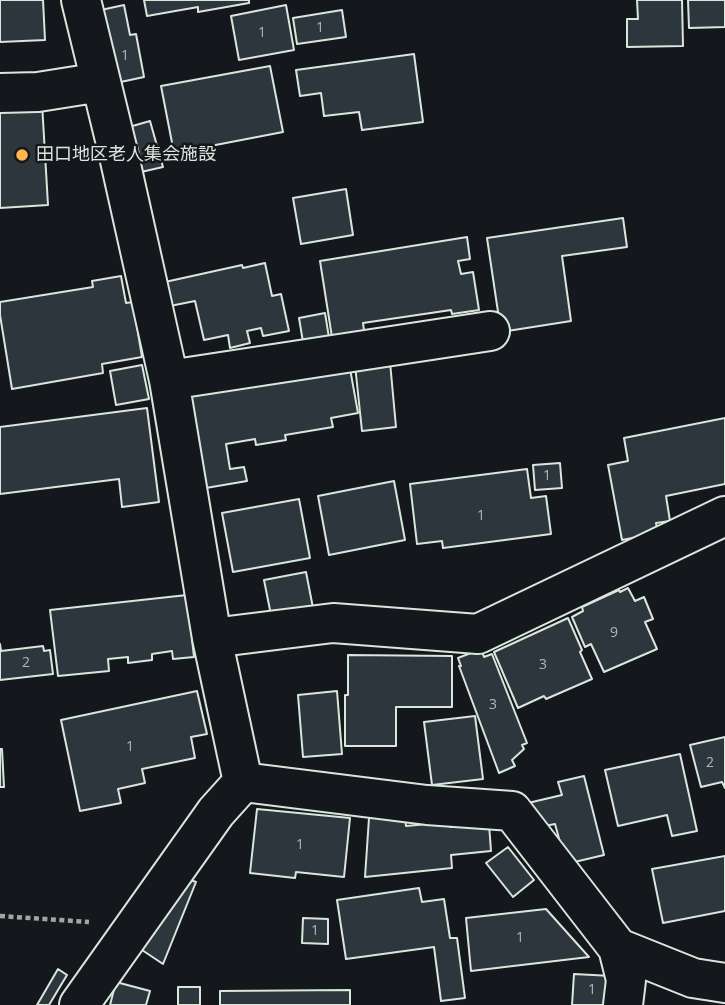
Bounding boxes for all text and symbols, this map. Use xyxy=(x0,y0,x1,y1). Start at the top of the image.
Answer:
house number: 1 xyxy=(316,20,324,36)
house number: 1 xyxy=(258,25,266,41)
house number: 1 xyxy=(121,48,129,64)
place label: 田口地区老人集会施設 xyxy=(36,144,216,166)
marker: 田口地区老人集会施設 xyxy=(14,147,30,163)
house number: 1 xyxy=(543,468,551,484)
house number: 1 xyxy=(477,508,485,524)
house number: 9 xyxy=(610,625,618,641)
house number: 2 xyxy=(22,655,30,671)
house number: 3 xyxy=(539,657,547,673)
house number: 3 xyxy=(489,697,497,713)
house number: 1 xyxy=(126,739,134,755)
house number: 2 xyxy=(706,755,714,771)
house number: 1 xyxy=(296,837,304,853)
house number: 1 xyxy=(311,923,319,939)
house number: 1 xyxy=(516,930,524,946)
house number: 1 xyxy=(588,982,596,998)

